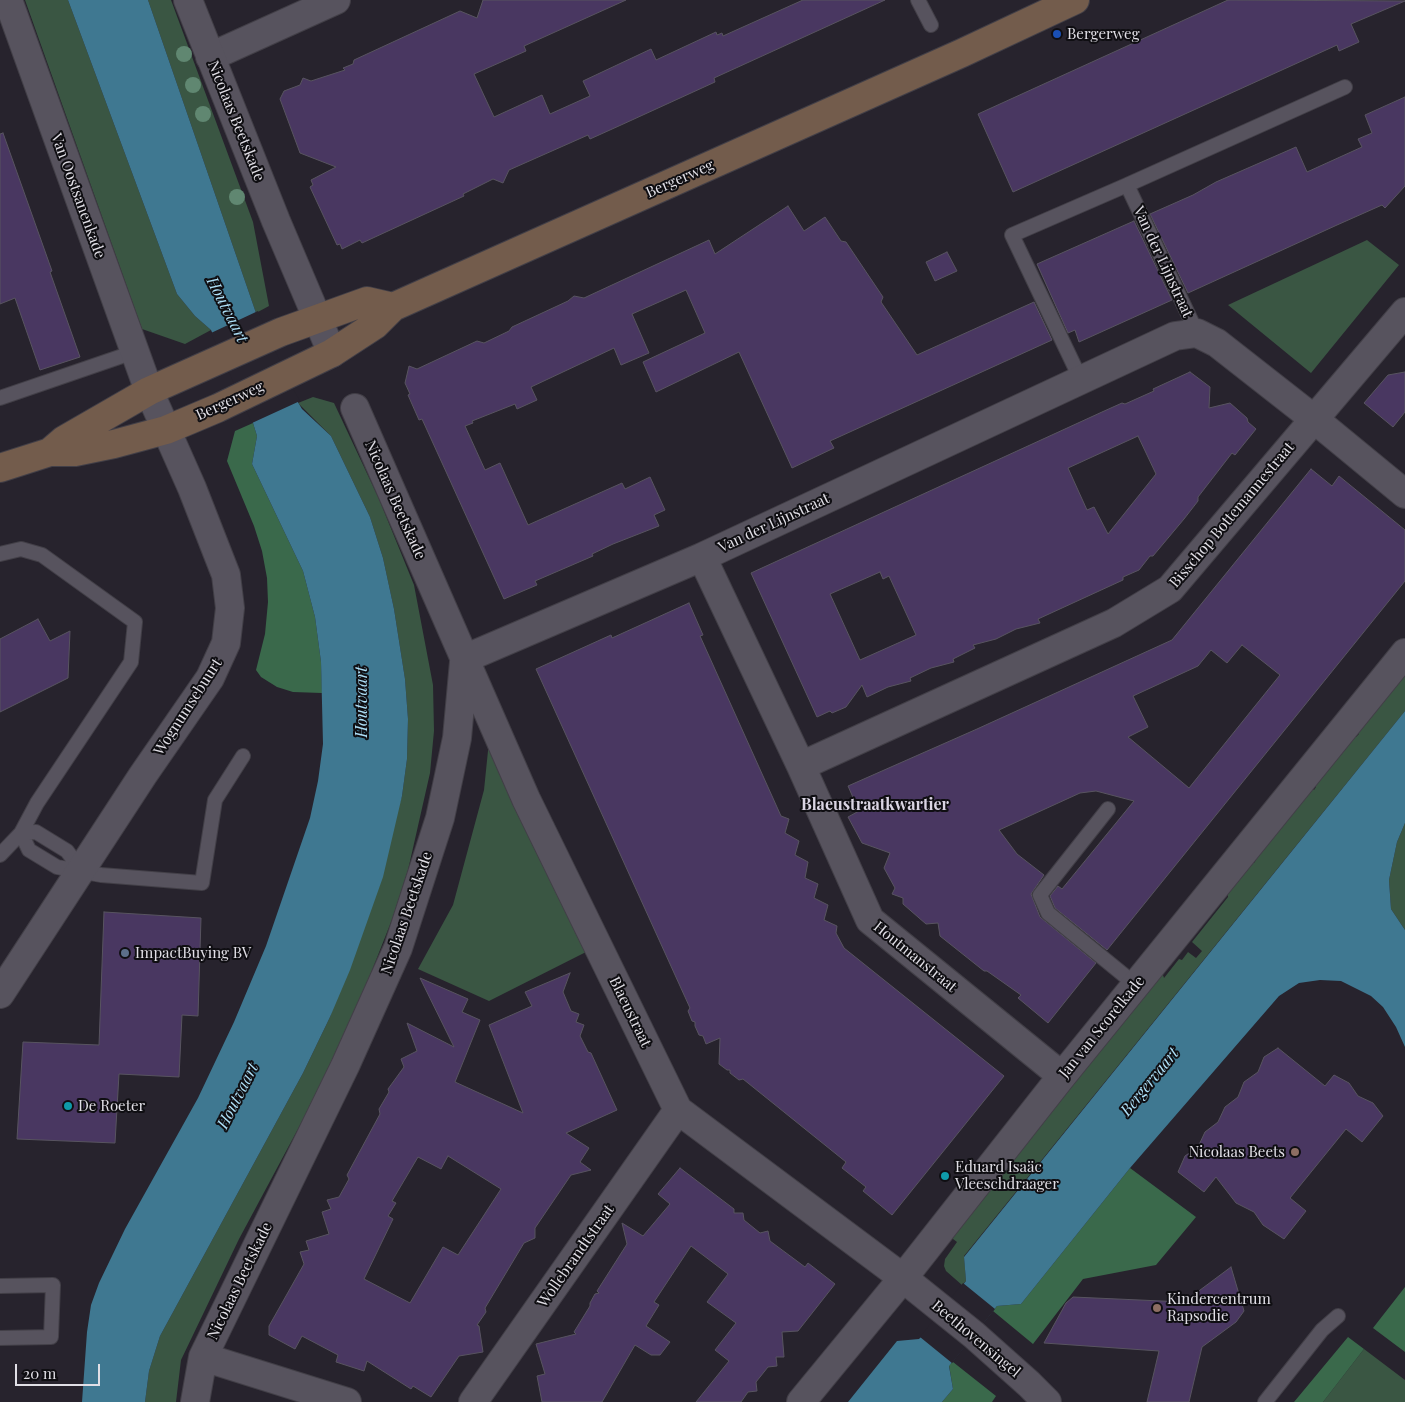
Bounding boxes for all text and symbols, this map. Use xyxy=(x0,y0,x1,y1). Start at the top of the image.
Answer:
place label: Bergerweg xyxy=(1067,25,1140,43)
marker: Bergerweg xyxy=(1051,28,1063,40)
street label: Nicolaas Beetskade xyxy=(204,58,268,184)
street label: Van Oostsanenkade xyxy=(47,131,109,261)
street label: Bergerweg xyxy=(643,156,717,202)
street label: Van der Lijnstraat xyxy=(1129,204,1197,320)
water label: Houtvaart xyxy=(202,274,252,346)
street label: Bergerweg xyxy=(193,378,267,424)
street label: Nicolaas Beetskade xyxy=(361,438,429,562)
street label: Bisschop Bottemannestraat xyxy=(1166,439,1298,591)
street label: Van der Lijnstraat xyxy=(716,489,832,557)
street label: Wognumsebuurt xyxy=(150,655,226,759)
water label: Houtvaart xyxy=(352,666,372,738)
district label: Blaeustraatkwartier xyxy=(801,795,949,815)
street label: Nicolaas Beetskade xyxy=(378,849,436,977)
street label: Houtmanstraat xyxy=(870,918,960,996)
place label: ImpactBuying BV xyxy=(135,944,251,962)
marker: ImpactBuying BV xyxy=(119,947,131,959)
street label: Jan van Scorelkade xyxy=(1055,972,1149,1082)
street label: Blaeustraat xyxy=(605,974,655,1050)
water label: Bergervaart xyxy=(1117,1044,1183,1120)
water label: Houtvaart xyxy=(213,1060,263,1132)
place label: De Roeter xyxy=(78,1097,145,1115)
marker: De Roeter xyxy=(62,1100,74,1112)
place label: Nicolaas Beets xyxy=(1189,1143,1285,1161)
marker: Nicolaas Beets xyxy=(1289,1146,1301,1158)
place label: Eduard Isaäc Vleeschdraager xyxy=(955,1158,1059,1193)
marker: Eduard Isaäc Vleeschdraager xyxy=(939,1170,951,1182)
street label: Wollebrandtstraat xyxy=(534,1201,618,1311)
street label: Nicolaas Beetskade xyxy=(204,1219,276,1343)
place label: Kindercentrum Rapsodie xyxy=(1167,1290,1271,1325)
street label: Beethovensingel xyxy=(928,1297,1024,1381)
marker: Kindercentrum Rapsodie xyxy=(1151,1302,1163,1314)
scale bar xyxy=(18,1354,102,1386)
text: 20 m xyxy=(23,1363,56,1383)

